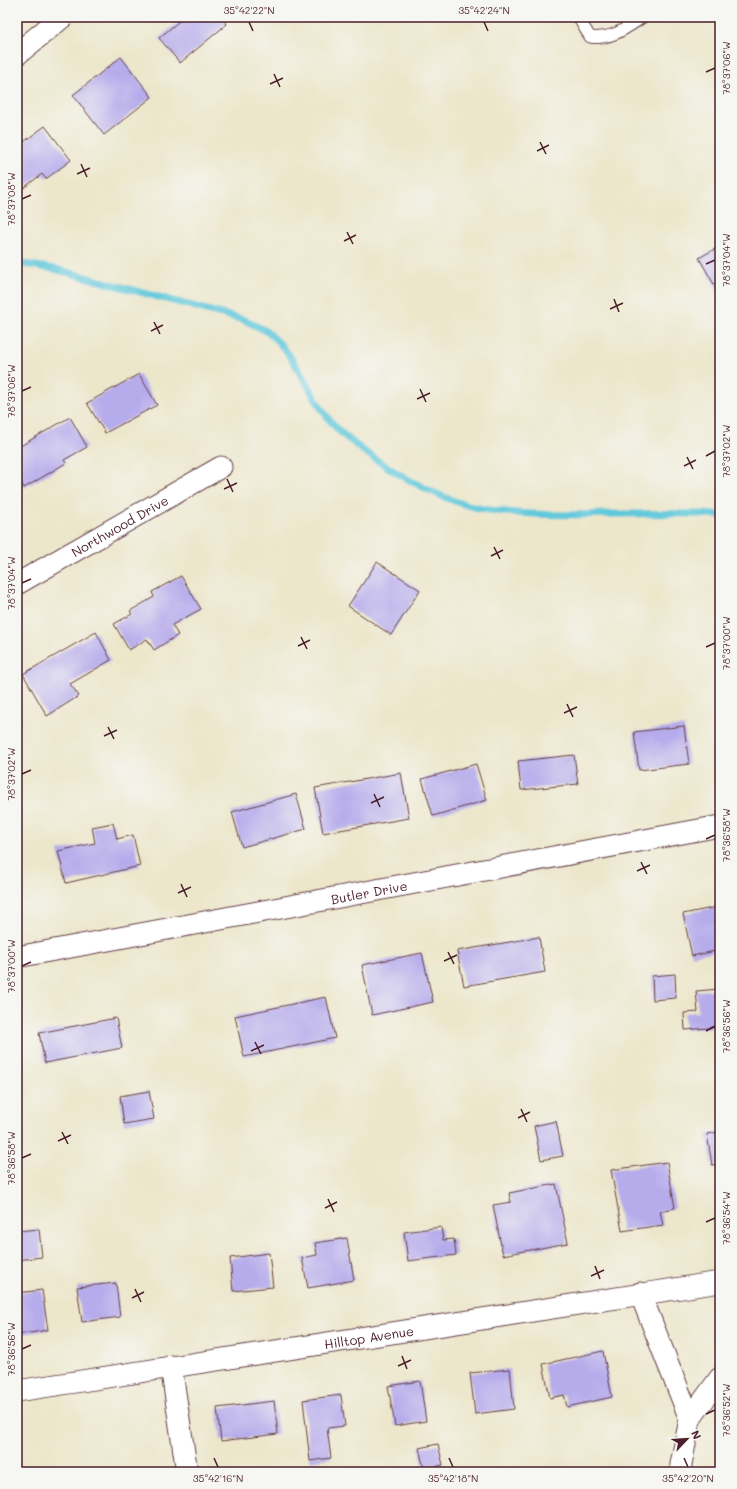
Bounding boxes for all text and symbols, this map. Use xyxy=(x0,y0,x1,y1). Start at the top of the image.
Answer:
text: 35°42'22"N xyxy=(223,3,275,17)
text: 35°42'24"N xyxy=(458,3,510,17)
text: 78°37'06"W xyxy=(719,41,733,95)
text: 78°37'08"W xyxy=(4,172,18,226)
text: 78°37'04"W xyxy=(719,233,733,287)
text: 78°37'06"W xyxy=(4,364,18,418)
text: 78°37'02"W xyxy=(719,424,733,478)
street label: Northwood Drive xyxy=(68,491,171,560)
text: 78°37'04"W xyxy=(4,556,18,610)
text: 78°37'00"W xyxy=(719,616,733,670)
text: 78°37'02"W xyxy=(4,747,18,801)
text: 78°36'58"W xyxy=(719,808,733,862)
street label: Butler Drive xyxy=(329,876,409,907)
text: 78°37'00"W xyxy=(4,939,18,993)
text: 78°36'56"W xyxy=(719,999,733,1053)
text: 78°36'58"W xyxy=(4,1131,18,1185)
text: 78°36'54"W xyxy=(719,1191,733,1245)
street label: Hilltop Avenue xyxy=(323,1321,415,1352)
text: 78°36'56"W xyxy=(4,1322,18,1376)
text: 78°36'52"W xyxy=(719,1383,733,1437)
north arrow xyxy=(667,1419,707,1459)
text: N xyxy=(688,1428,705,1442)
text: 35°42'16"N xyxy=(193,1471,243,1485)
text: 35°42'18"N xyxy=(428,1471,478,1485)
text: 35°42'20"N xyxy=(662,1471,714,1485)

